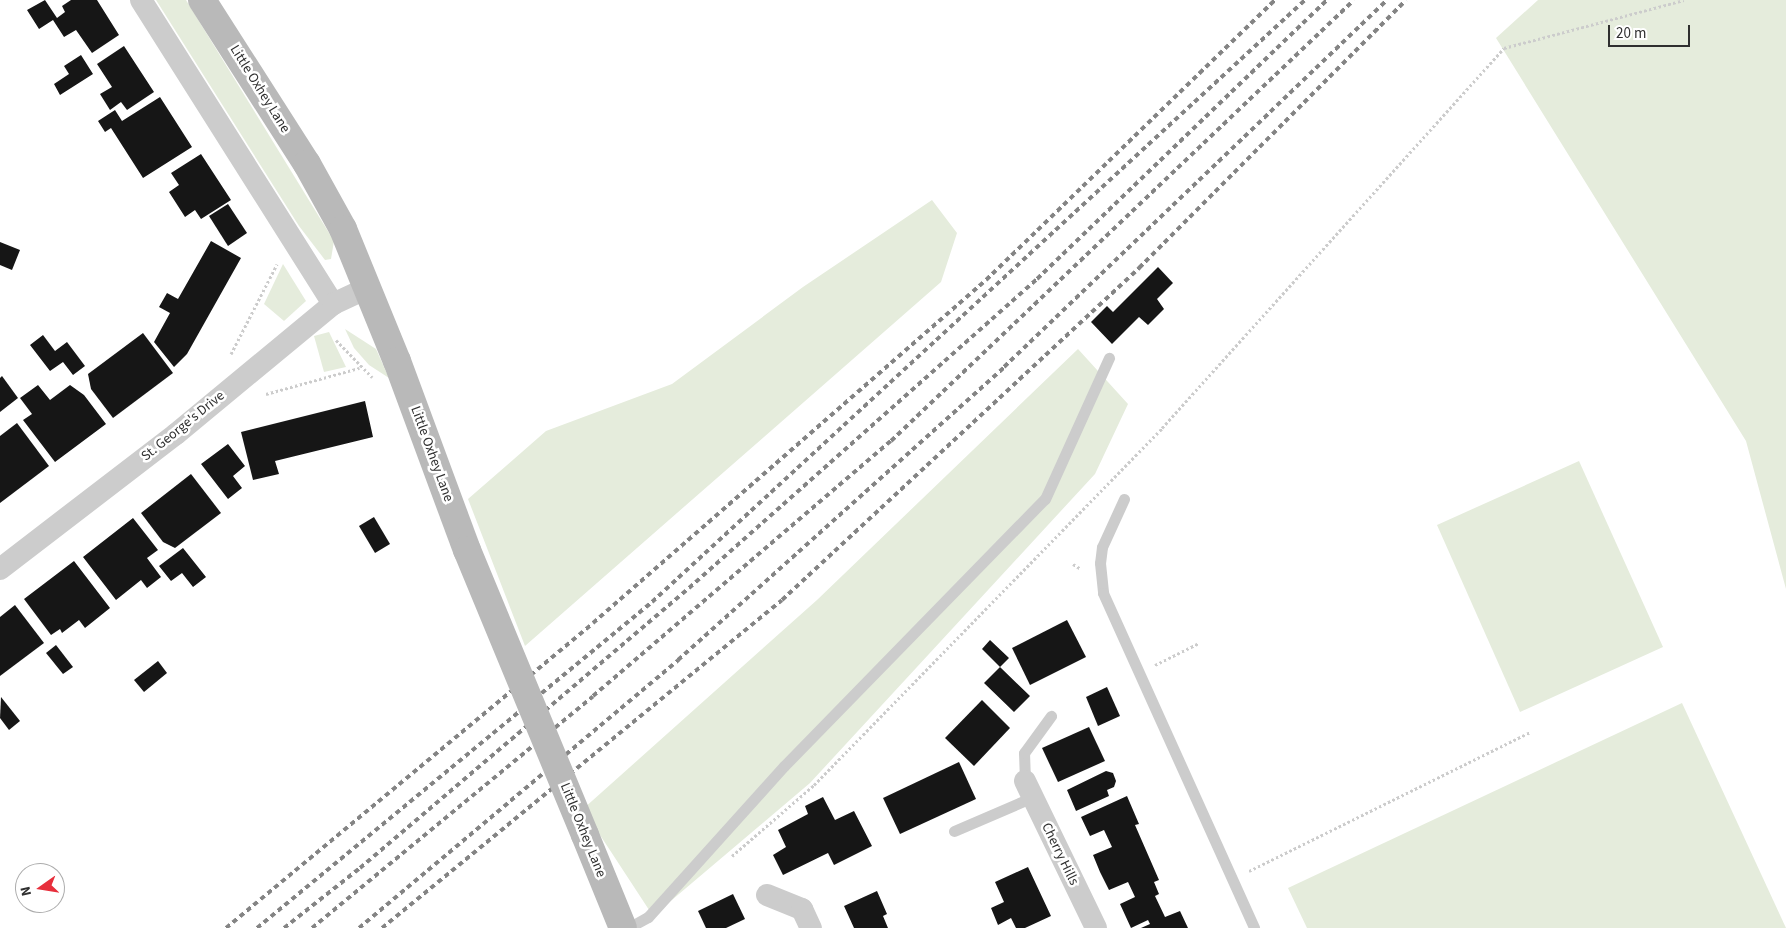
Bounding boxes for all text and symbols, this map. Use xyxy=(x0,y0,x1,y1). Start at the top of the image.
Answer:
scale bar xyxy=(1611,15,1694,47)
text: 20 m xyxy=(1616,23,1646,44)
street label: Little Oxhey Lane xyxy=(226,42,294,136)
street label: St. George's Drive xyxy=(138,387,228,465)
street label: Little Oxhey Lane xyxy=(407,404,457,504)
street label: Little Oxhey Lane xyxy=(556,780,610,880)
street label: Cherry Hills xyxy=(1038,820,1082,888)
north arrow xyxy=(15,863,65,913)
text: N xyxy=(16,884,37,898)

